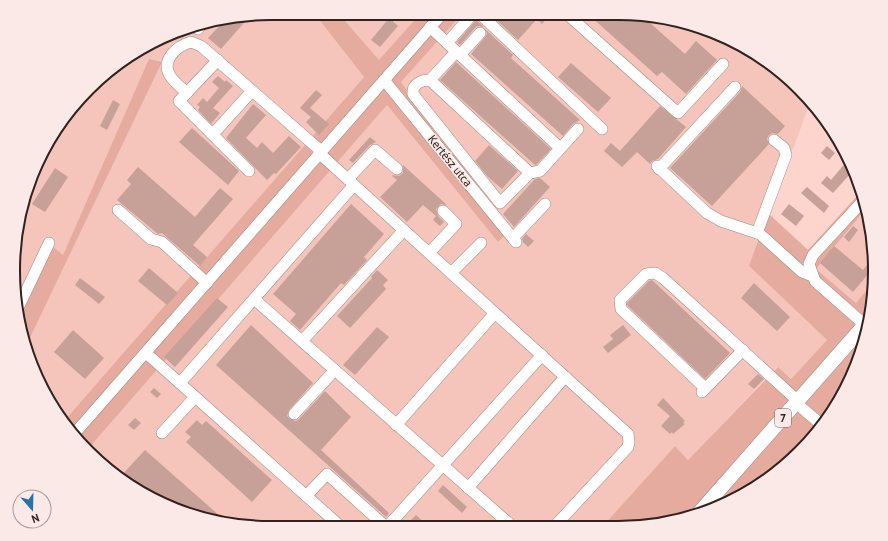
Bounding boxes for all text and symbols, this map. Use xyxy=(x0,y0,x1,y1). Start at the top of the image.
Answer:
street label: Kertész utca xyxy=(425,132,476,190)
road number: 7 xyxy=(775,409,791,427)
north arrow xyxy=(12,489,52,529)
text: N xyxy=(30,511,41,526)

